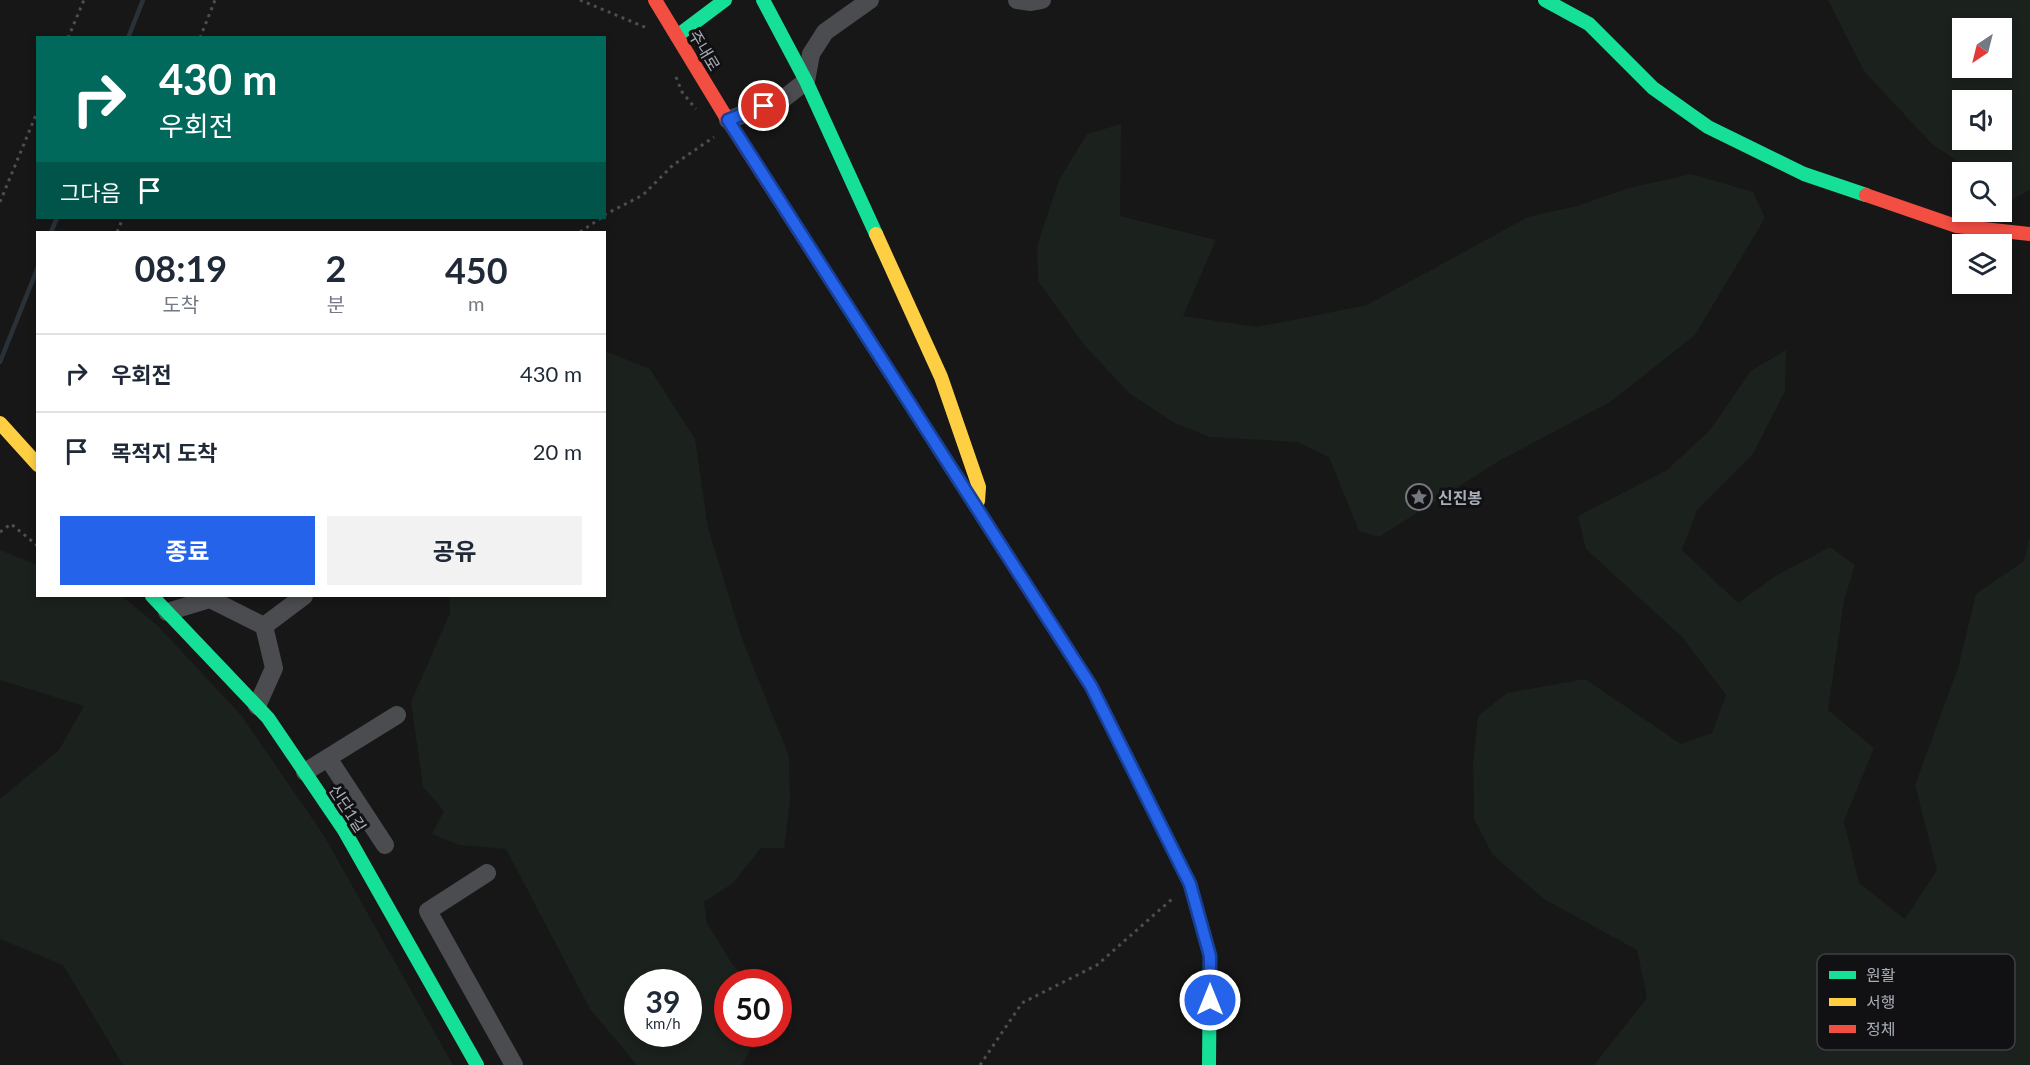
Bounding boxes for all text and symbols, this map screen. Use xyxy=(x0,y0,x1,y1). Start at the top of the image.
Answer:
north arrow xyxy=(1952,18,2012,78)
map controls xyxy=(1952,18,2012,294)
street label: 주내로 xyxy=(685,26,725,74)
text: 430 m xyxy=(159,54,277,104)
icon: right xyxy=(60,60,138,138)
pin xyxy=(738,80,789,131)
icon: arrive xyxy=(747,89,780,122)
button: sound xyxy=(1952,90,2012,150)
text: 우회전 xyxy=(159,109,234,142)
button: search xyxy=(1952,162,2012,222)
icon: arrive xyxy=(133,174,166,207)
text: 그다음 xyxy=(60,179,121,206)
button: layers xyxy=(1952,234,2012,294)
text: 08:19 xyxy=(134,246,227,290)
text: 2 xyxy=(326,246,347,290)
text: 450 xyxy=(445,248,508,292)
text: m xyxy=(468,291,484,315)
text: 도착 xyxy=(162,292,199,316)
text: 분 xyxy=(327,292,345,316)
icon: right xyxy=(60,357,93,390)
text: 430 m xyxy=(520,360,582,387)
text: 우회전 xyxy=(111,361,172,388)
icon: arrive xyxy=(60,435,93,468)
text: 20 m xyxy=(533,438,582,465)
text: 목적지 도착 xyxy=(111,439,218,466)
place icon: 신진봉 xyxy=(1404,482,1434,512)
place label: 신진봉 xyxy=(1438,488,1482,507)
button: 종료 xyxy=(60,516,315,585)
button: 공유 xyxy=(327,516,582,585)
street label: 신단1길 xyxy=(325,780,371,836)
legend xyxy=(1817,954,2015,1050)
text: 원활 xyxy=(1866,965,1896,984)
position arrow xyxy=(1178,968,1242,1032)
speed limit sign: 50 xyxy=(714,969,792,1047)
text: 39 xyxy=(646,983,680,1019)
text: 서행 xyxy=(1866,992,1895,1011)
text: km/h xyxy=(645,1014,681,1032)
text: 정체 xyxy=(1866,1019,1895,1038)

